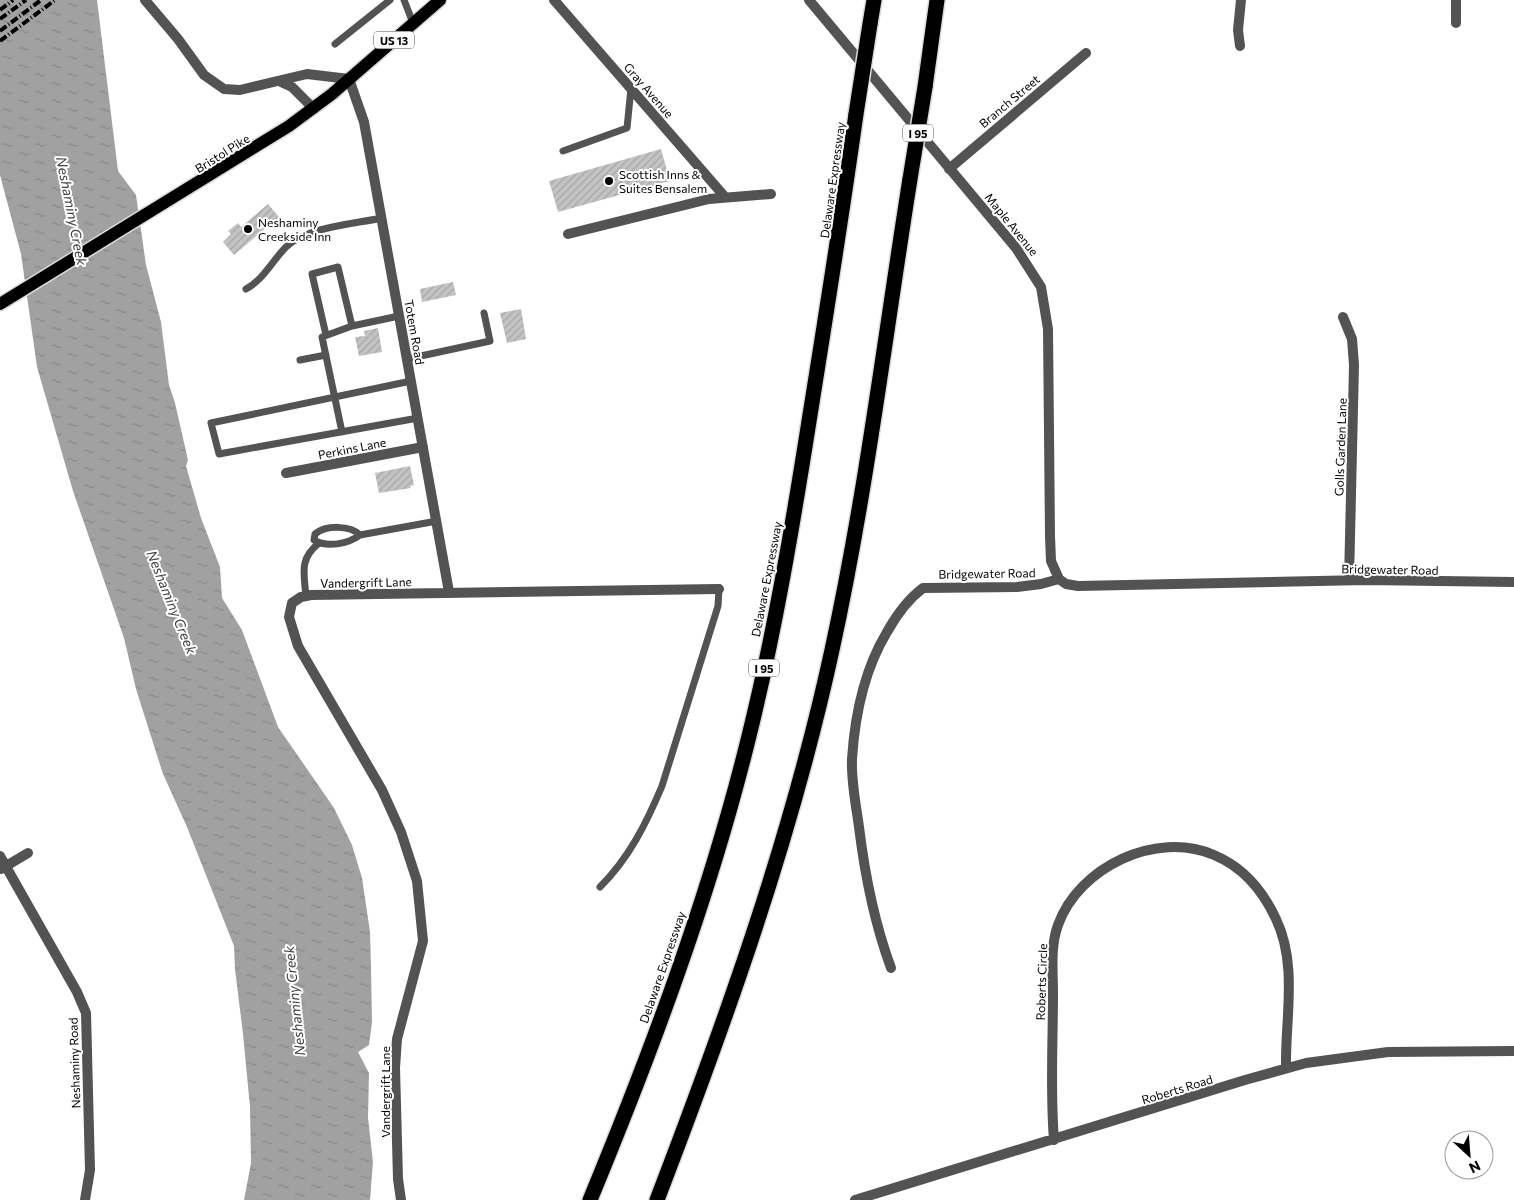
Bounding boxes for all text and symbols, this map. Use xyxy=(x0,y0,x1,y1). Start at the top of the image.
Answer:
road number: US 13 xyxy=(374,32,414,48)
street label: Gray Avenue xyxy=(621,60,677,120)
street label: Branch Street xyxy=(976,72,1042,130)
street label: Delaware Expressway xyxy=(817,121,847,239)
road number: I 95 xyxy=(903,125,933,142)
street label: Bristol Pike xyxy=(192,131,252,175)
water label: Neshaminy Creek xyxy=(53,155,91,267)
place label: Scottish Inns & Suites Bensalem xyxy=(619,167,707,195)
marker: Scottish Inns & Suites Bensalem xyxy=(603,175,615,187)
street label: Maple Avenue xyxy=(983,190,1041,258)
place label: Neshaminy Creekside Inn xyxy=(258,215,331,243)
marker: Neshaminy Creekside Inn xyxy=(242,223,254,235)
street label: Totem Road xyxy=(402,298,428,366)
street label: Golls Garden Lane xyxy=(1331,398,1349,496)
street label: Perkins Lane xyxy=(317,435,387,461)
street label: Delaware Expressway xyxy=(748,520,784,638)
water label: Neshaminy Creek xyxy=(143,548,201,657)
street label: Bridgewater Road xyxy=(1341,561,1439,577)
street label: Bridgewater Road xyxy=(938,565,1036,581)
street label: Vandergrift Lane xyxy=(320,574,412,590)
road number: I 95 xyxy=(749,660,779,676)
street label: Delaware Expressway xyxy=(636,909,688,1025)
street label: Roberts Circle xyxy=(1033,943,1049,1021)
water label: Neshaminy Creek xyxy=(280,945,308,1057)
street label: Neshaminy Road xyxy=(65,1017,83,1109)
street label: Vandergrift Lane xyxy=(378,1046,392,1138)
street label: Roberts Road xyxy=(1140,1072,1214,1106)
north arrow xyxy=(1444,1130,1494,1180)
text: N xyxy=(1466,1157,1483,1177)

